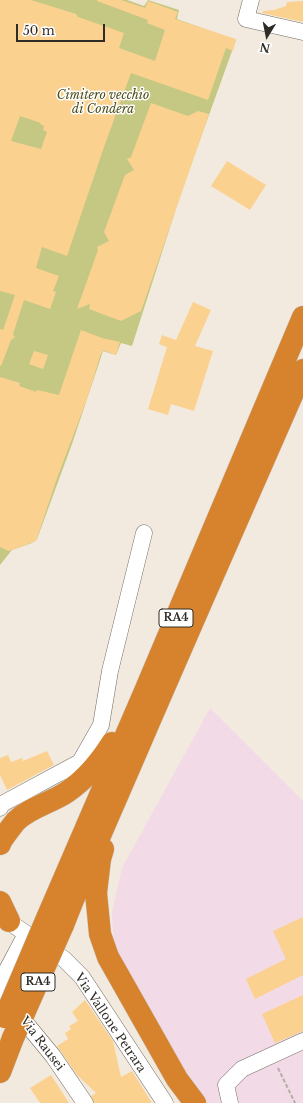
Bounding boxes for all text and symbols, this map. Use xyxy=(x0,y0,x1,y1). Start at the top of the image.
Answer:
scale bar xyxy=(18,16,107,42)
north arrow xyxy=(247,16,287,56)
text: 50 m xyxy=(23,23,55,38)
text: N xyxy=(259,40,271,56)
park label: Cimitero vecchio di Condera xyxy=(57,89,149,117)
road number: RA4 xyxy=(159,609,193,627)
street label: Via Vallone Petrara xyxy=(71,971,149,1075)
road number: RA4 xyxy=(21,973,55,991)
street label: Via Rausei xyxy=(17,1014,67,1074)

